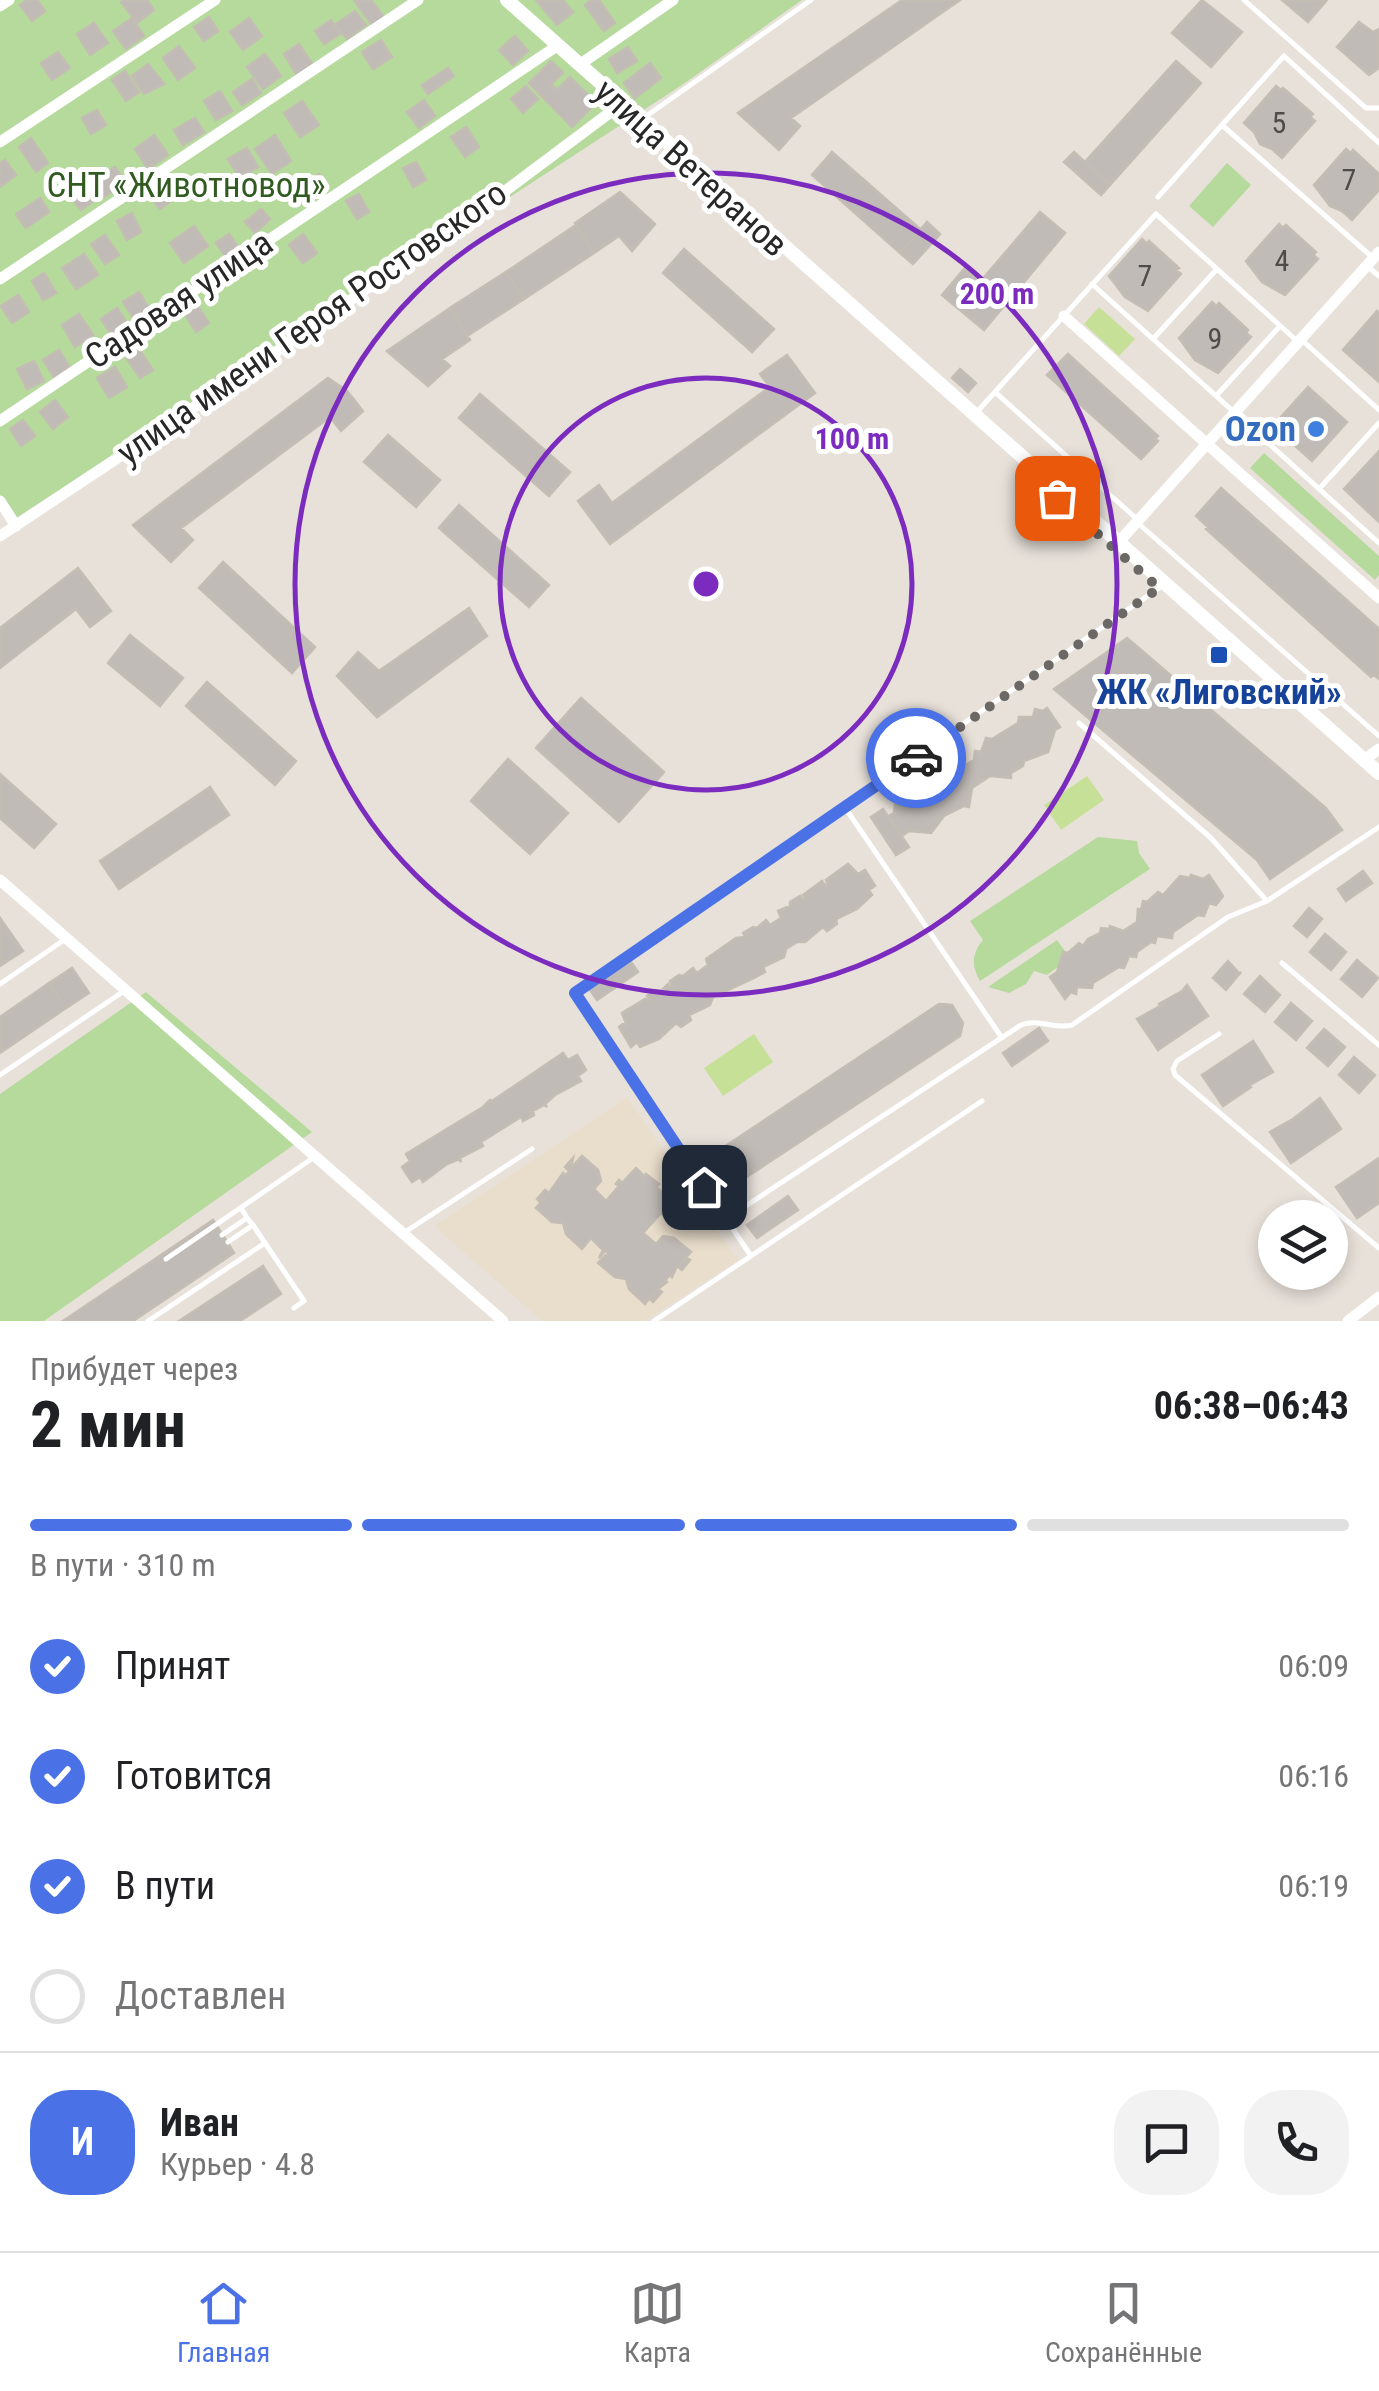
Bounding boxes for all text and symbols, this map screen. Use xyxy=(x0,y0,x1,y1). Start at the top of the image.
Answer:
street label: улица Ветеранов xyxy=(586,71,796,265)
house number: 5 xyxy=(1272,105,1286,140)
house number: 7 xyxy=(1342,162,1356,197)
park label: СНТ «Животновод» xyxy=(46,165,326,206)
street label: улица имени Героя Ростовского xyxy=(109,173,515,473)
street label: Садовая улица xyxy=(78,222,280,378)
house number: 4 xyxy=(1275,243,1289,278)
house number: 7 xyxy=(1138,258,1152,293)
text: 200 m xyxy=(960,276,1034,311)
house number: 9 xyxy=(1208,321,1222,356)
place label: Ozon xyxy=(1225,409,1296,450)
marker: Ozon xyxy=(1305,418,1327,440)
text: 100 m xyxy=(815,421,889,456)
pin xyxy=(1015,456,1100,541)
icon: bag xyxy=(1030,471,1085,526)
centre of rings xyxy=(688,566,724,602)
marker: ЖК «Лиговский» xyxy=(1208,644,1230,666)
place label: ЖК «Лиговский» xyxy=(1096,672,1342,713)
courier xyxy=(866,708,966,808)
icon: car xyxy=(889,731,944,786)
pin xyxy=(662,1145,747,1230)
icon: home xyxy=(677,1160,732,1215)
map controls xyxy=(1258,1200,1348,1290)
button: layers xyxy=(1258,1200,1348,1290)
text: Прибудет через xyxy=(30,1350,238,1388)
text: 06:38–06:43 xyxy=(1154,1384,1349,1428)
text: 2 мин xyxy=(30,1387,186,1463)
text: В пути · 310 m xyxy=(30,1546,216,1584)
icon: check xyxy=(30,1639,85,1694)
text: Принят xyxy=(115,1644,231,1688)
text: 06:09 xyxy=(1278,1647,1349,1685)
icon: check xyxy=(30,1749,85,1804)
text: Готовится xyxy=(115,1754,272,1798)
text: 06:16 xyxy=(1278,1757,1349,1795)
icon: check xyxy=(30,1859,85,1914)
text: В пути xyxy=(115,1864,215,1908)
text: 06:19 xyxy=(1278,1867,1349,1905)
text: Доставлен xyxy=(115,1974,286,2018)
button: chat xyxy=(1114,2090,1219,2195)
button: phone xyxy=(1244,2090,1349,2195)
text: Иван xyxy=(160,2101,239,2145)
text: И xyxy=(71,2120,94,2164)
text: Курьер · 4.8 xyxy=(160,2145,315,2183)
tab: Главная xyxy=(177,2276,270,2369)
tab: Карта xyxy=(624,2276,691,2369)
tab: Сохранённые xyxy=(1045,2276,1202,2369)

